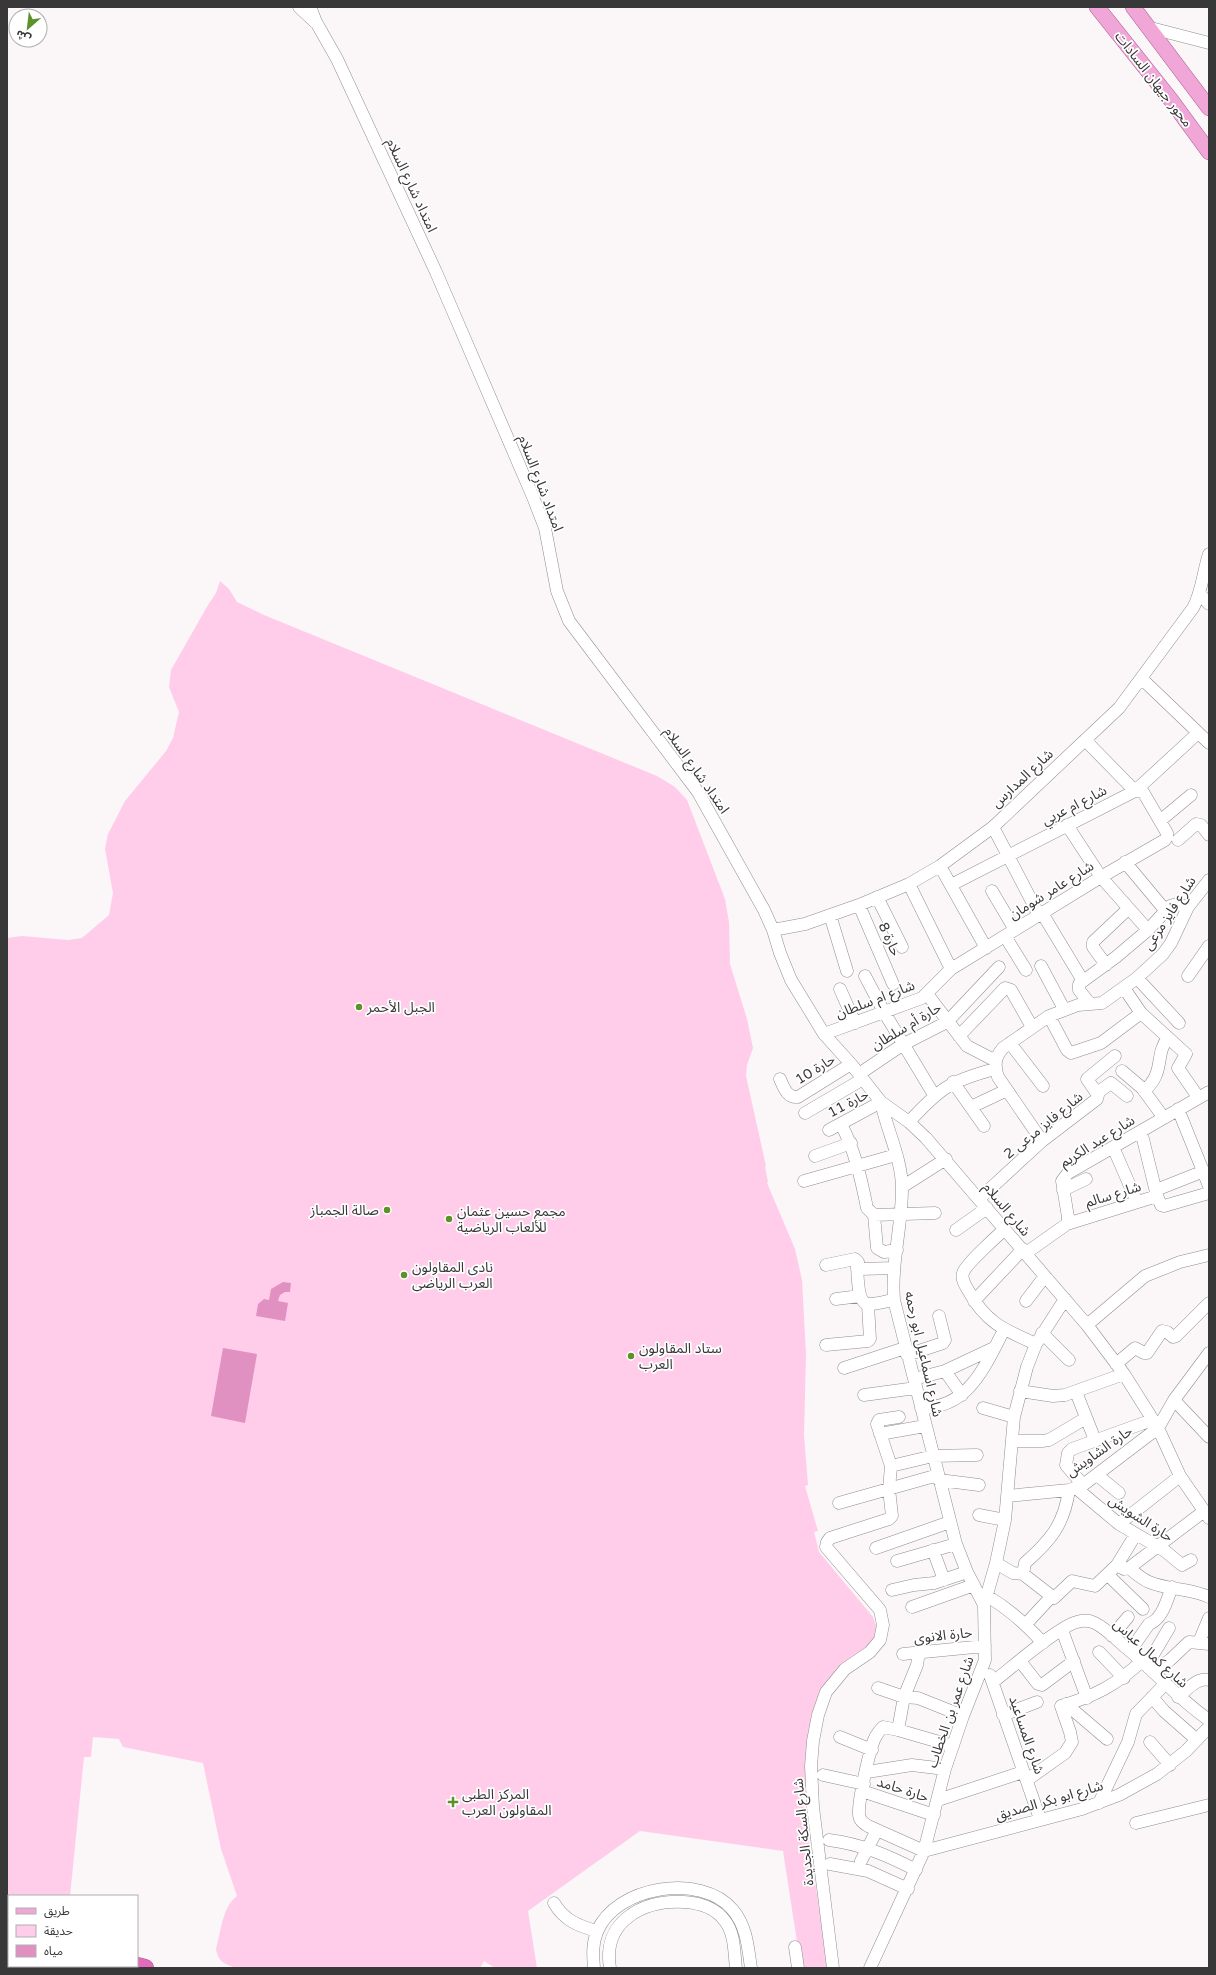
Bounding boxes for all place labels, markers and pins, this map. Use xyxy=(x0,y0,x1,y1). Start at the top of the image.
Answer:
place label: الجبل الأحمر xyxy=(366,999,435,1016)
marker: الجبل الأحمر xyxy=(354,1002,364,1012)
place label: صالة الجمباز xyxy=(309,1202,379,1219)
place label: مجمع حسين عثمان للألعاب الرياضية xyxy=(457,1203,566,1236)
marker: صالة الجمباز xyxy=(382,1205,392,1215)
marker: مجمع حسين عثمان للألعاب الرياضية xyxy=(444,1214,454,1224)
place label: نادى المقاولون العرب الرياضى xyxy=(412,1259,493,1292)
marker: نادى المقاولون العرب الرياضى xyxy=(399,1270,409,1280)
place label: ستاد المقاولون العرب xyxy=(639,1340,722,1373)
marker: ستاد المقاولون العرب xyxy=(626,1351,636,1361)
place label: المركز الطبى المقاولون العرب xyxy=(462,1786,552,1819)
marker: المركز الطبى المقاولون العرب xyxy=(447,1796,459,1808)

